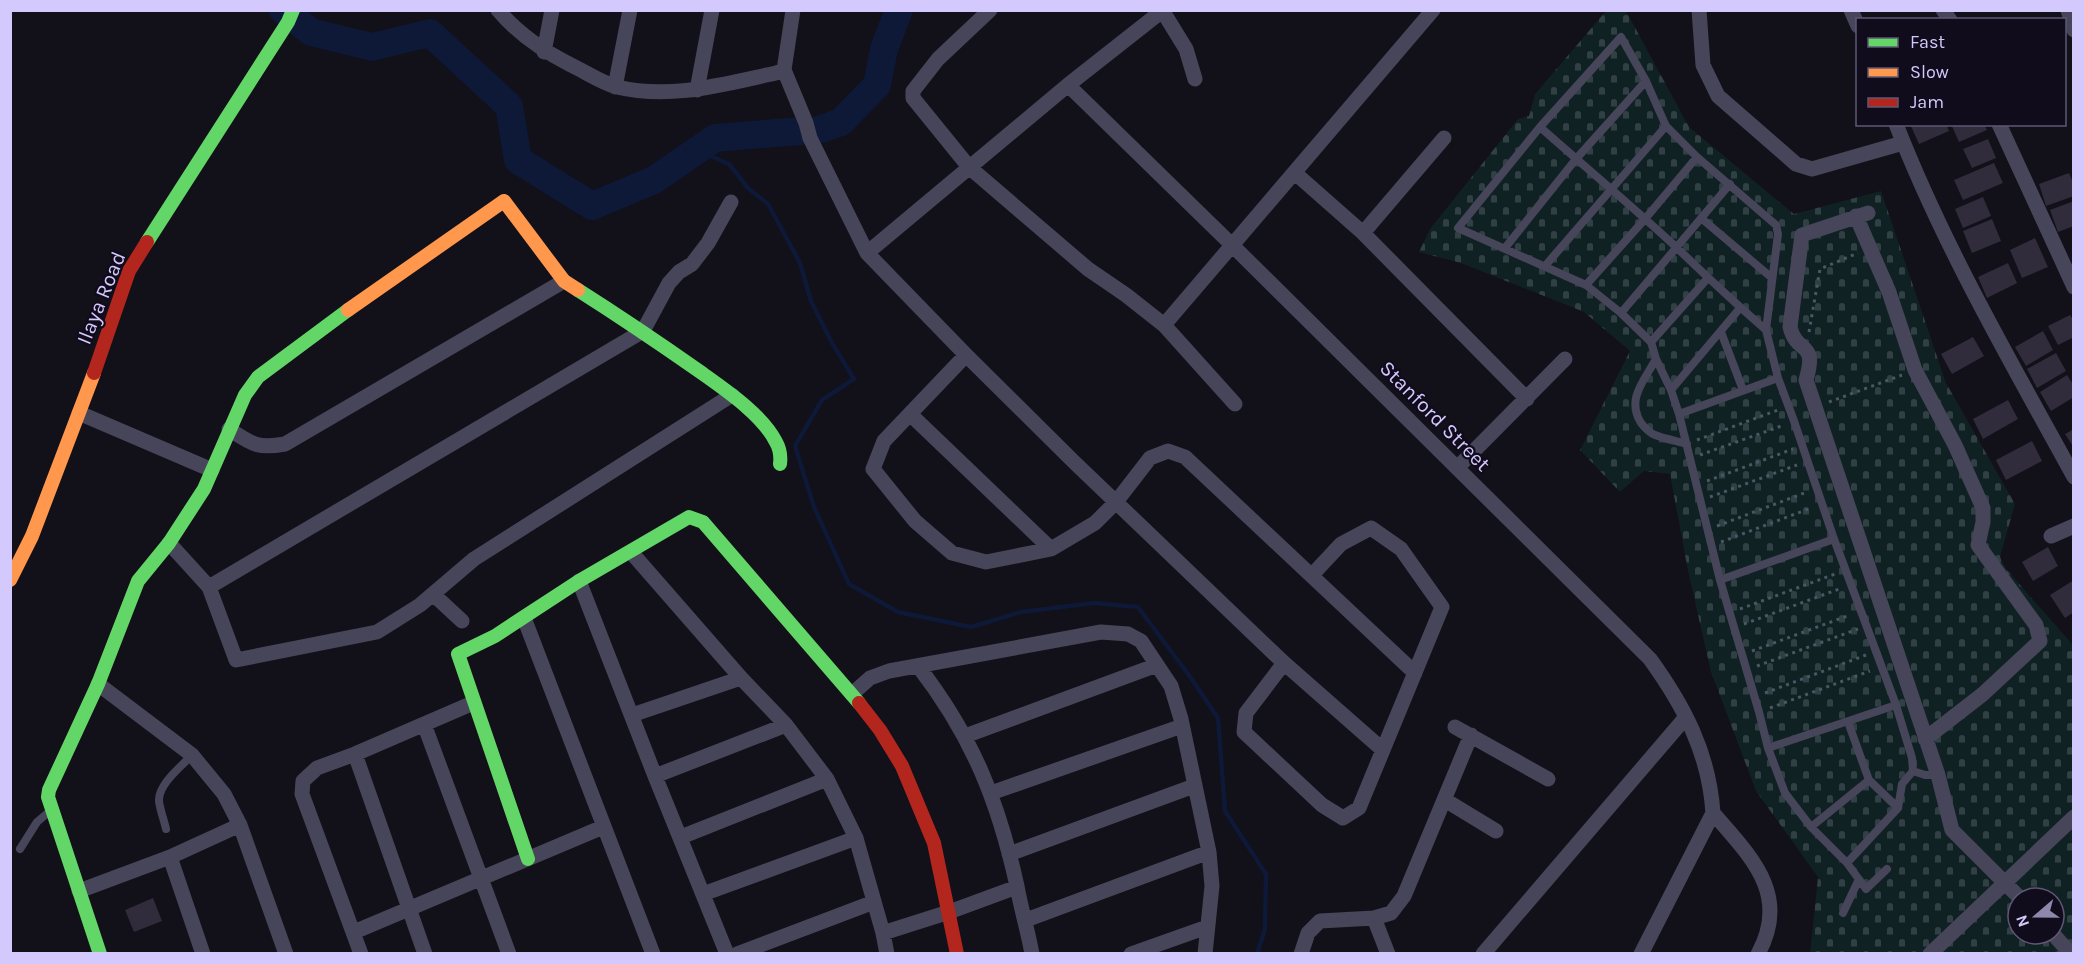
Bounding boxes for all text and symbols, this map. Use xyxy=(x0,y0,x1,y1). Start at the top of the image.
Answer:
legend xyxy=(1856,18,2066,126)
text: Fast xyxy=(1910,31,1945,53)
text: Slow xyxy=(1910,61,1949,83)
text: Jam xyxy=(1910,91,1944,113)
street label: Ilaya Road xyxy=(72,248,130,348)
street label: Stanford Street xyxy=(1375,356,1495,476)
north arrow xyxy=(2006,886,2066,946)
text: N xyxy=(2011,912,2033,930)

